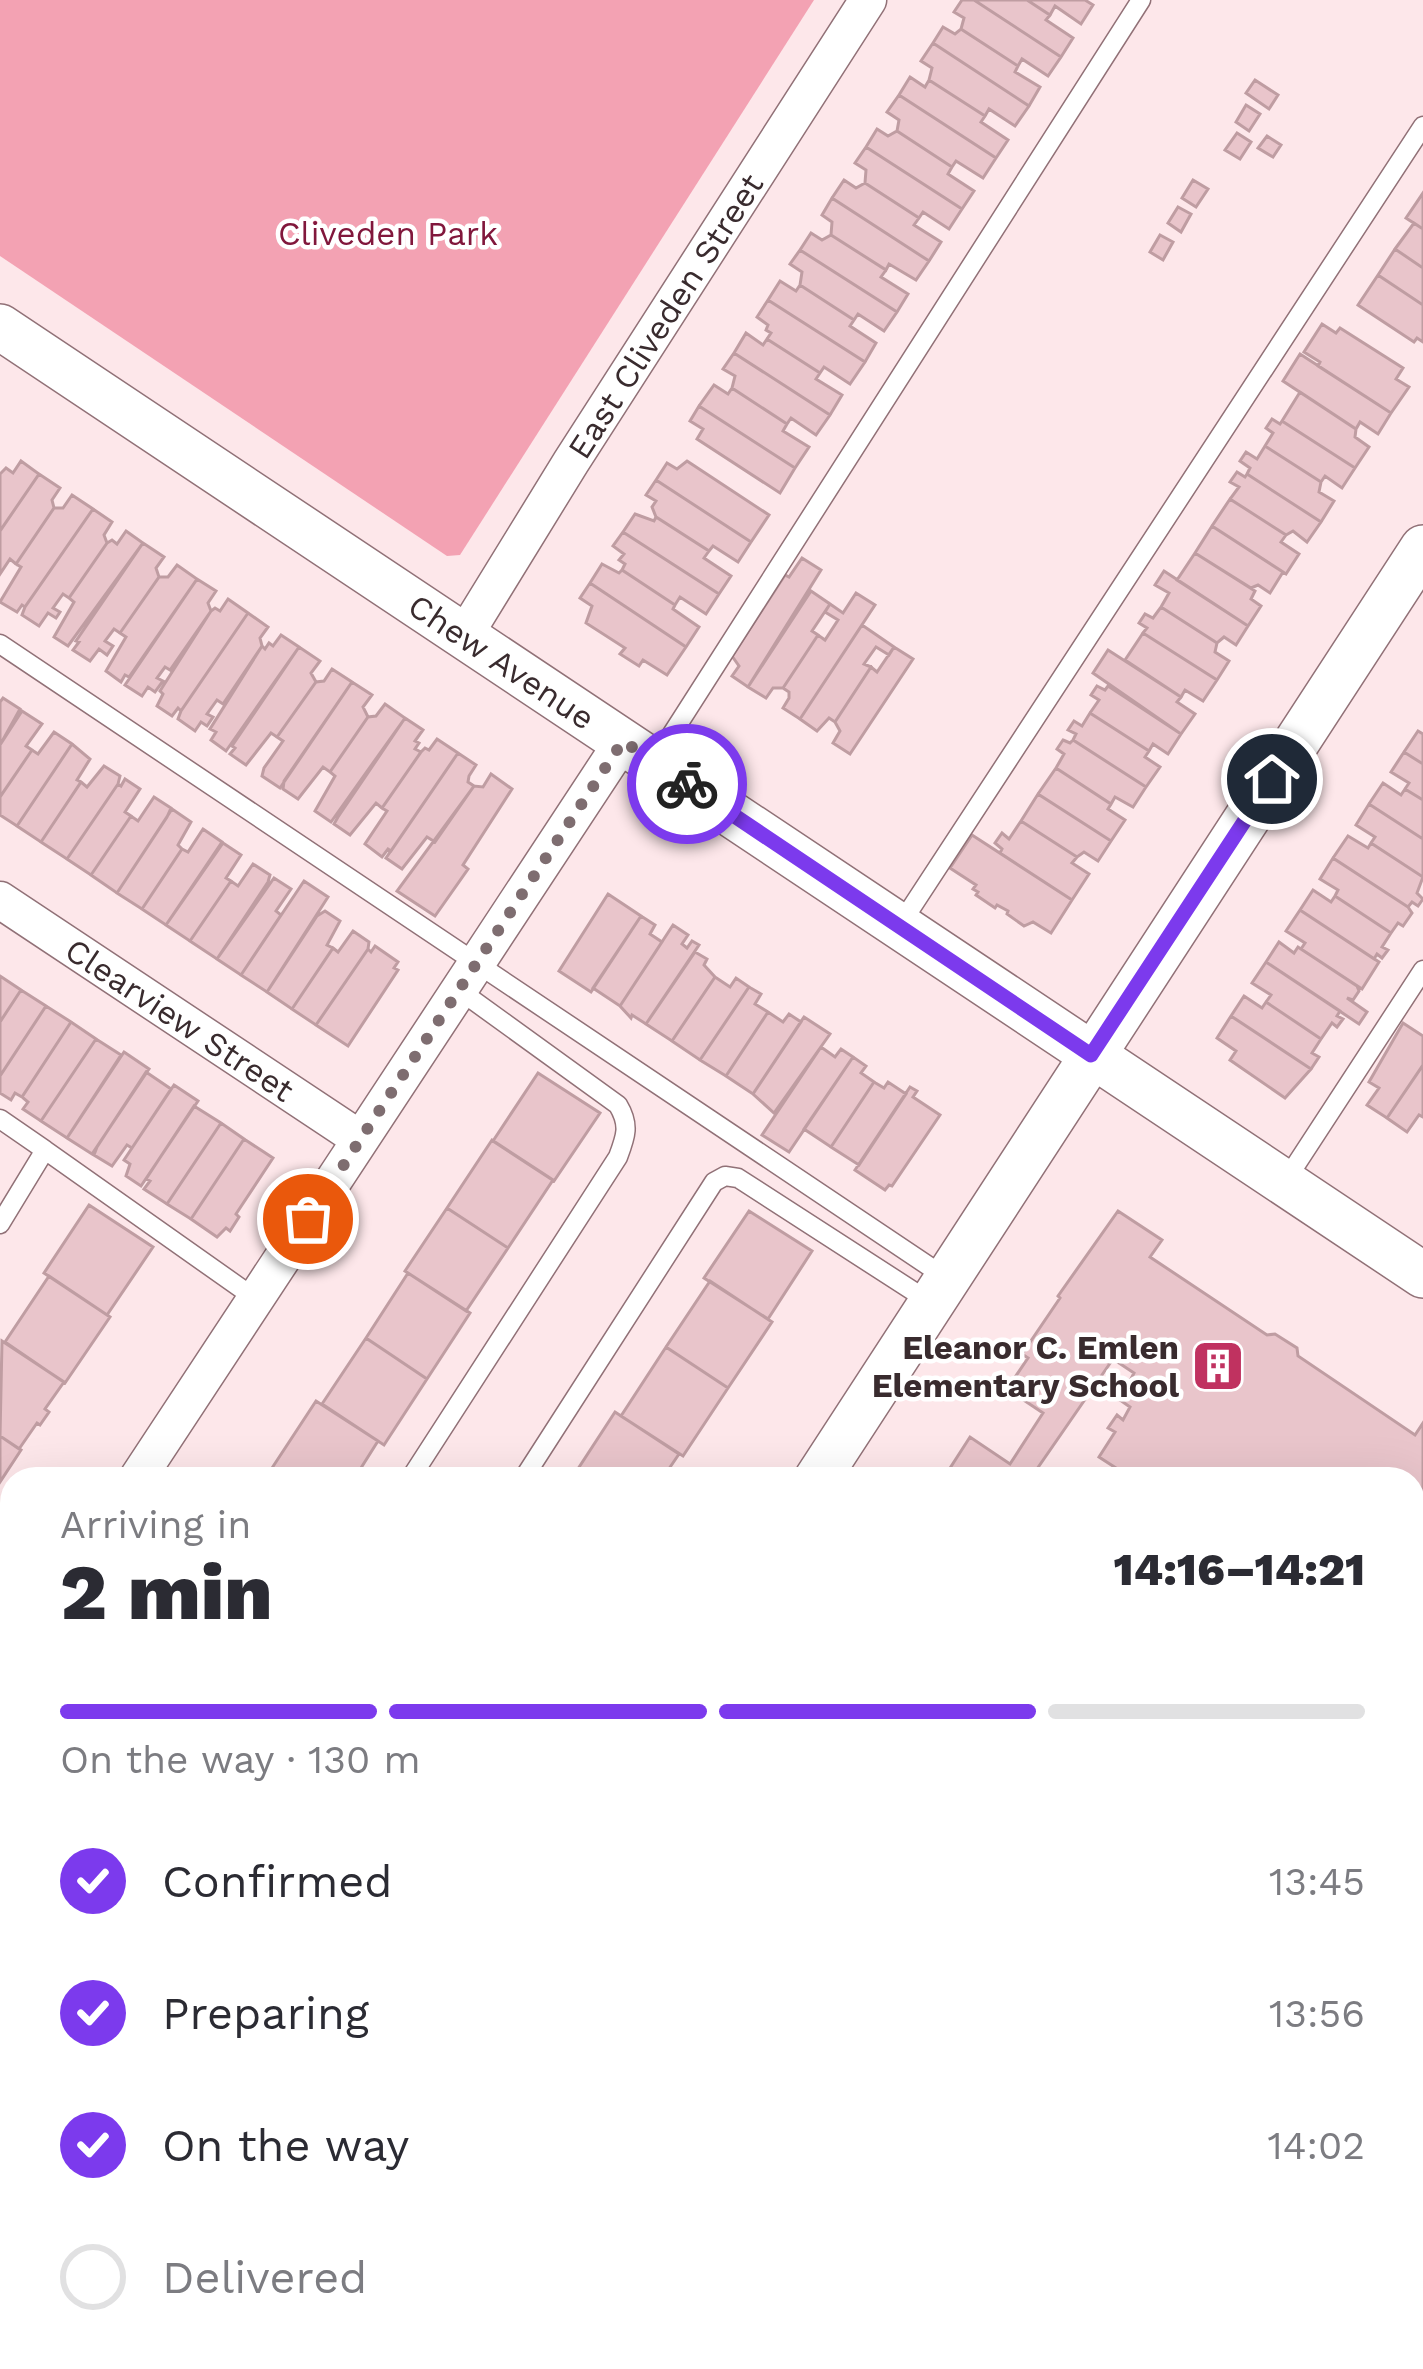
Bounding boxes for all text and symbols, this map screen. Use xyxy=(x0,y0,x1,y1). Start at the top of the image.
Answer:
street label: East Cliveden Street xyxy=(559,166,771,466)
park label: Cliveden Park xyxy=(278,214,498,253)
street label: Chew Avenue xyxy=(401,585,602,737)
courier xyxy=(627,724,747,844)
pin xyxy=(1221,728,1323,830)
icon: home xyxy=(1239,746,1305,812)
icon: bike xyxy=(654,751,720,817)
street label: Clearview Street xyxy=(58,930,302,1109)
pin xyxy=(257,1168,359,1270)
icon: bag xyxy=(275,1186,341,1252)
place label: Eleanor C. Emlen Elementary School xyxy=(872,1328,1179,1405)
building icon: Eleanor C. Emlen Elementary School xyxy=(1190,1338,1246,1394)
text: Arriving in xyxy=(60,1502,251,1547)
text: 14:16–14:21 xyxy=(1113,1543,1365,1596)
text: 2 min xyxy=(60,1546,273,1638)
text: On the way · 130 m xyxy=(60,1737,421,1782)
icon: check xyxy=(60,1848,126,1914)
text: Confirmed xyxy=(162,1855,393,1908)
text: 13:45 xyxy=(1269,1859,1365,1904)
icon: check xyxy=(60,1980,126,2046)
text: Preparing xyxy=(162,1987,369,2040)
text: 13:56 xyxy=(1269,1991,1365,2036)
icon: check xyxy=(60,2112,126,2178)
text: On the way xyxy=(162,2119,409,2172)
text: 14:02 xyxy=(1267,2123,1365,2168)
text: Delivered xyxy=(162,2251,367,2304)

